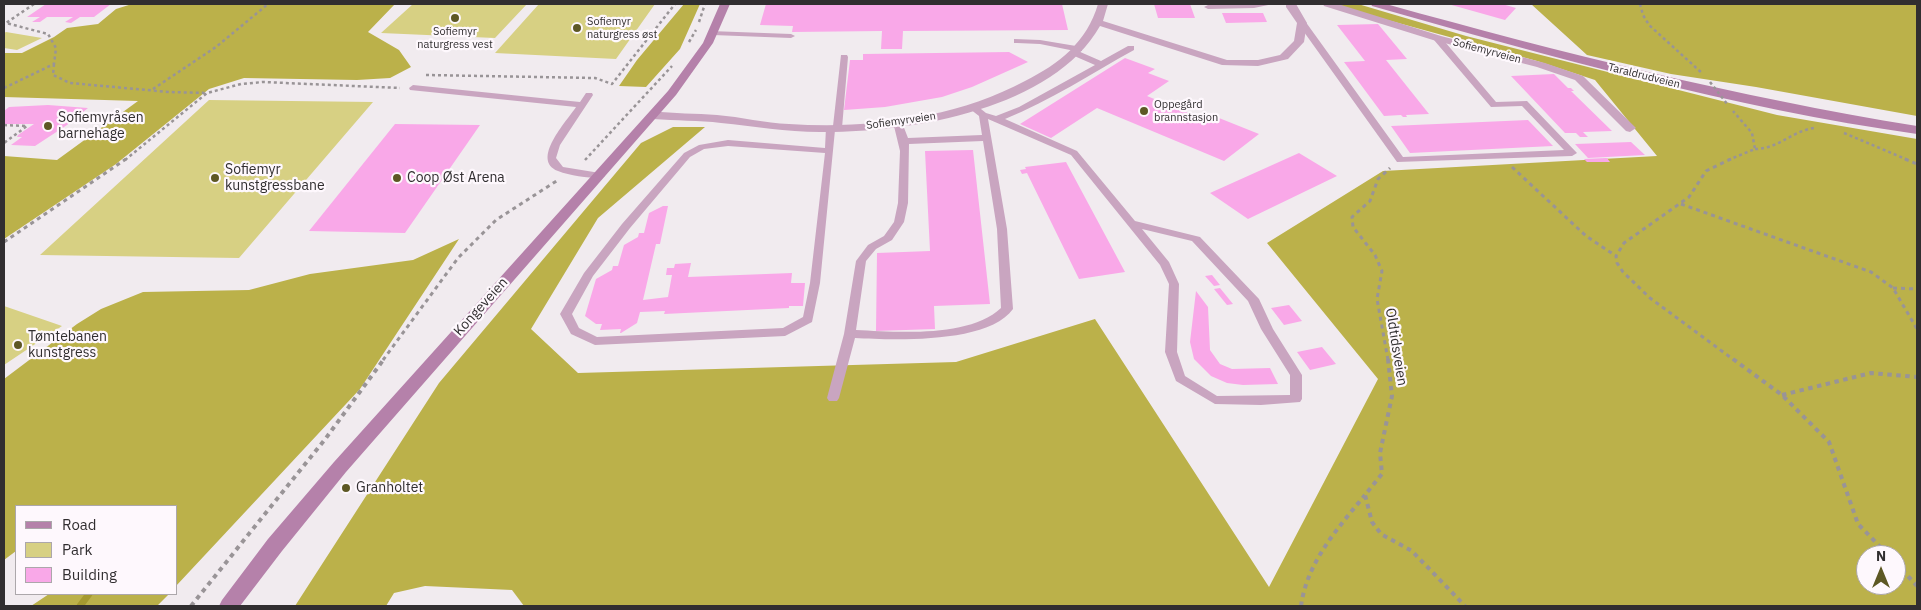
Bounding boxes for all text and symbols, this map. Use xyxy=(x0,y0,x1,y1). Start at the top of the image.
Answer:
marker: Sofiemyr naturgress vest xyxy=(449,12,461,24)
place label: Sofiemyr naturgress øst xyxy=(587,15,657,41)
marker: Sofiemyr naturgress øst xyxy=(571,22,583,34)
place label: Sofiemyr naturgress vest xyxy=(417,25,493,51)
street label: Sofiemyrveien xyxy=(1451,36,1523,66)
street label: Taraldrudveien xyxy=(1607,61,1681,91)
place label: Oppegård brannstasjon xyxy=(1154,98,1218,124)
marker: Oppegård brannstasjon xyxy=(1138,105,1150,117)
place label: Sofiemyråsen barnehage xyxy=(58,110,144,142)
street label: Sofiemyrveien xyxy=(865,110,937,132)
marker: Sofiemyråsen barnehage xyxy=(42,120,54,132)
place label: Sofiemyr kunstgressbane xyxy=(225,162,325,194)
place label: Coop Øst Arena xyxy=(407,170,505,186)
marker: Sofiemyr kunstgressbane xyxy=(209,172,221,184)
marker: Coop Øst Arena xyxy=(391,172,403,184)
street label: Kongeveien xyxy=(450,274,512,340)
street label: Oldtidsveien xyxy=(1382,307,1410,387)
place label: Tømtebanen kunstgress xyxy=(28,329,107,362)
marker: Tømtebanen kunstgress xyxy=(12,339,24,351)
place label: Granholtet xyxy=(356,480,423,496)
marker: Granholtet xyxy=(340,482,352,494)
legend xyxy=(15,505,178,595)
text: Road xyxy=(62,515,97,534)
text: Park xyxy=(62,540,92,559)
north arrow xyxy=(1856,545,1906,595)
text: N xyxy=(1876,547,1886,565)
text: Building xyxy=(62,565,117,584)

